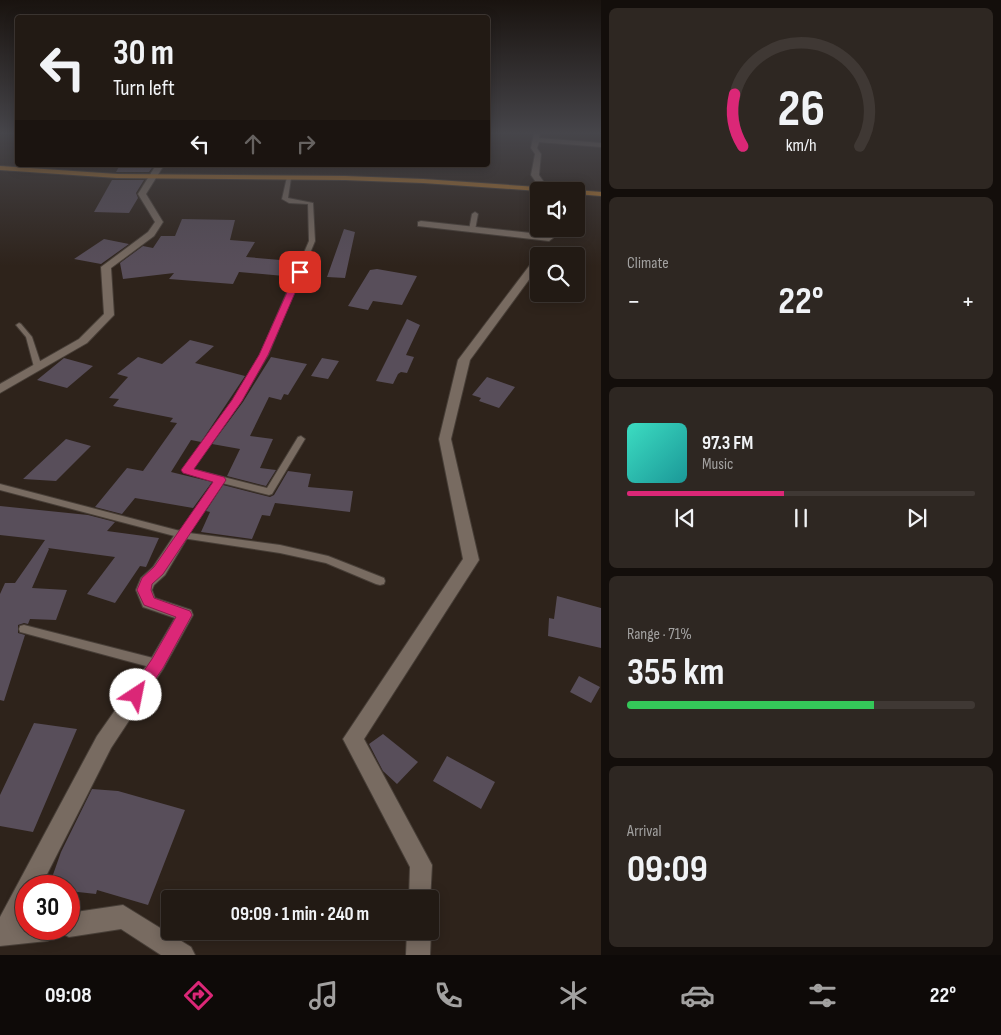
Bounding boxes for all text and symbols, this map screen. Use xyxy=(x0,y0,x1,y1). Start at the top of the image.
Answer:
text: 30 m xyxy=(113,32,174,75)
icon: left xyxy=(30,35,95,100)
text: Turn left xyxy=(113,75,175,102)
text: 26 xyxy=(777,78,825,141)
icon: left xyxy=(186,130,214,158)
icon: ahead xyxy=(239,130,267,158)
icon: right xyxy=(292,130,320,158)
text: km/h xyxy=(786,135,816,156)
map controls xyxy=(530,182,585,302)
button: sound xyxy=(530,182,585,237)
button: search xyxy=(530,247,585,302)
pin xyxy=(279,251,321,293)
text: Climate xyxy=(627,254,669,273)
icon: arrive xyxy=(286,258,314,286)
text: 22° xyxy=(778,279,824,324)
text: − xyxy=(627,285,641,318)
text: + xyxy=(961,285,975,318)
text: 97.3 FM xyxy=(702,432,753,455)
text: Music xyxy=(702,455,733,474)
icon: previous xyxy=(671,504,699,532)
icon: pause xyxy=(787,504,815,532)
icon: next xyxy=(903,504,931,532)
text: Range · 71% xyxy=(627,625,692,644)
text: 355 km xyxy=(627,650,725,695)
position arrow xyxy=(109,668,161,720)
text: Arrival xyxy=(627,822,661,841)
text: 09:09 xyxy=(627,847,708,892)
speed limit sign: 30 xyxy=(15,875,80,940)
text: 09:09 · 1 min · 240 m xyxy=(231,903,369,926)
icon: directions xyxy=(181,978,216,1013)
icon: music xyxy=(306,978,341,1013)
icon: phone xyxy=(431,978,466,1013)
icon: climate xyxy=(556,978,591,1013)
icon: car xyxy=(680,978,715,1013)
icon: filters xyxy=(805,978,840,1013)
text: 09:08 xyxy=(45,982,92,1009)
text: 22° xyxy=(930,982,956,1009)

